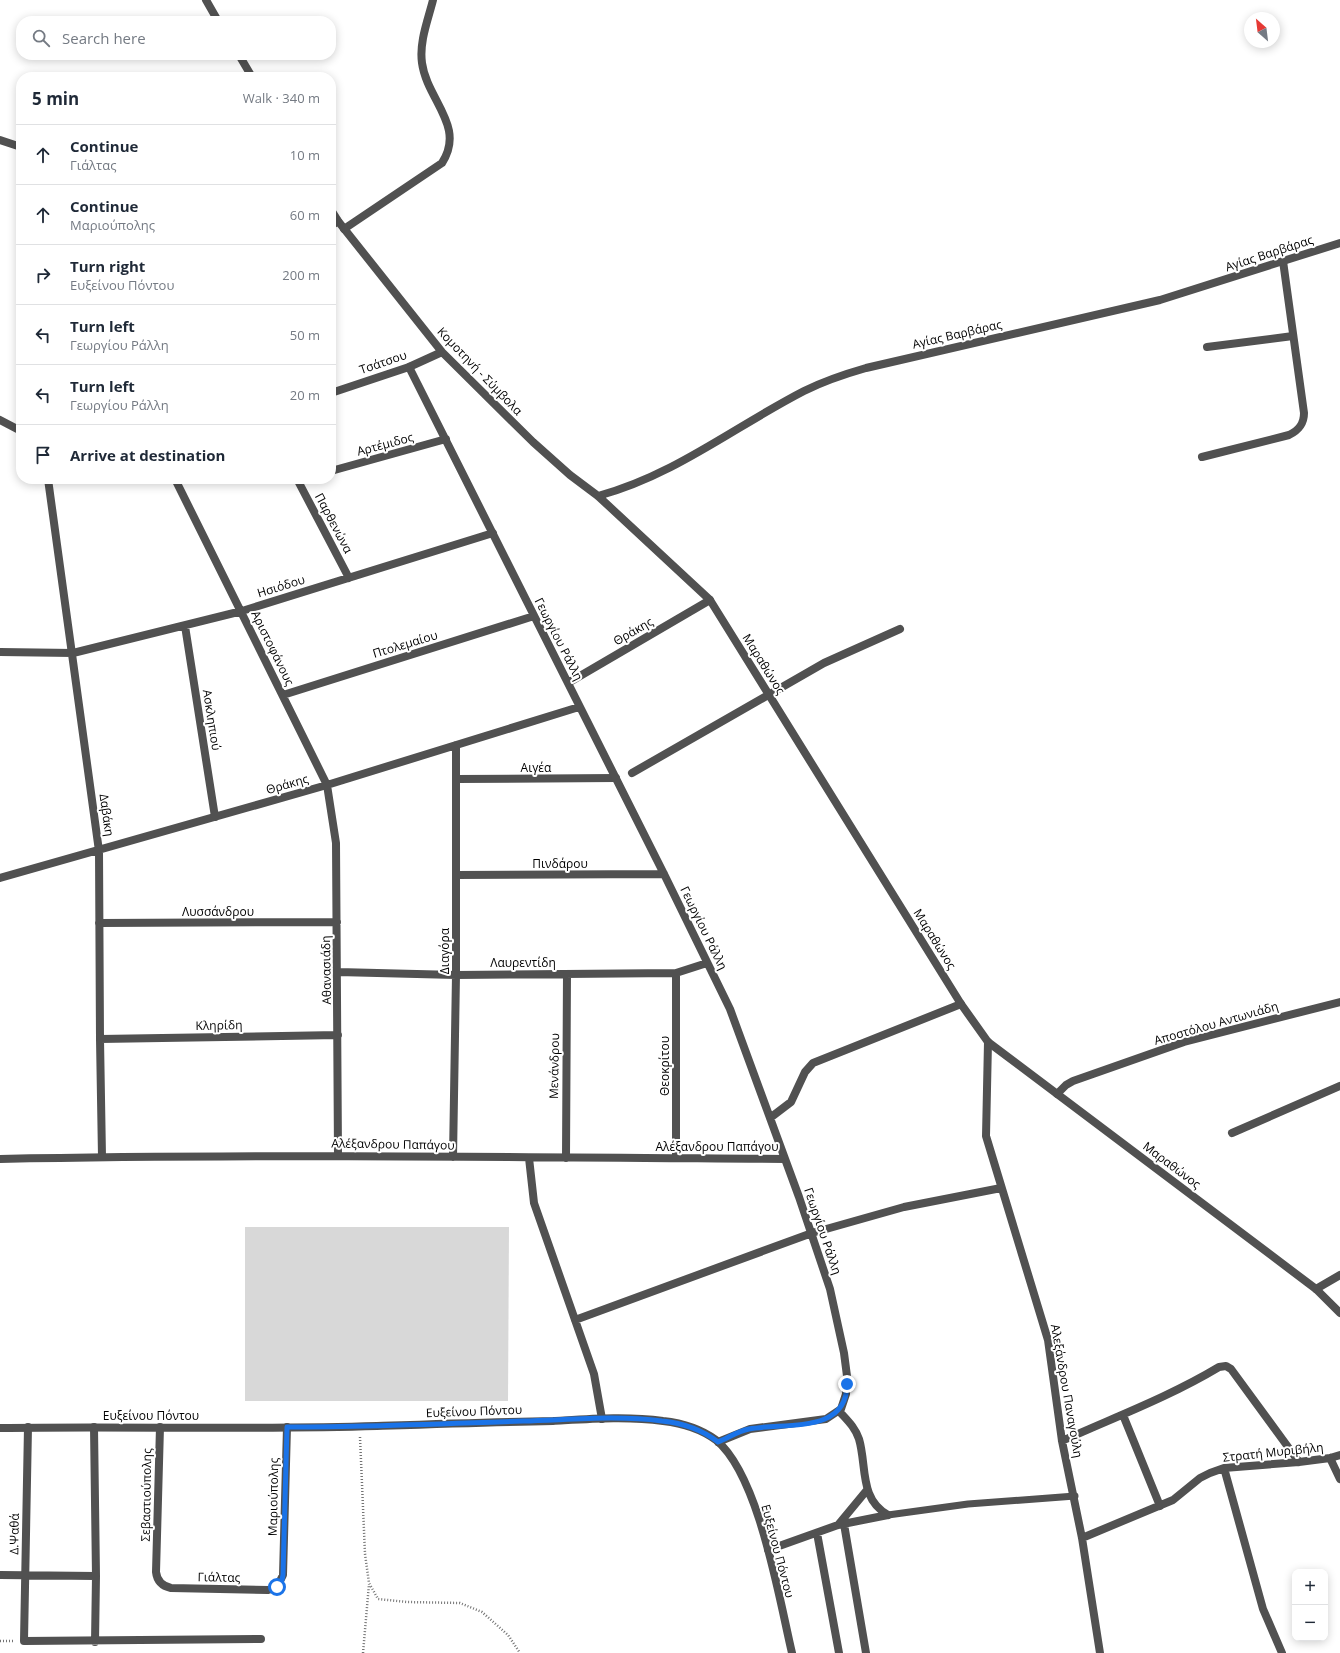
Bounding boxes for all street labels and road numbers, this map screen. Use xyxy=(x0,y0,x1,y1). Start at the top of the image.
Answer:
street label: Αγίας Βαρβάρας xyxy=(1223,231,1315,275)
street label: Αγίας Βαρβάρας xyxy=(911,315,1004,353)
street label: Κομοτηνή - Σύμβολα xyxy=(434,323,527,419)
street label: Τσάτσου xyxy=(357,346,409,378)
street label: Αρτέμιδος xyxy=(355,428,415,460)
street label: Παρθενώνα xyxy=(311,490,357,557)
street label: Ησιόδου xyxy=(255,571,307,601)
street label: Γεωργίου Ράλλη xyxy=(531,595,587,683)
street label: Αριστοφάνους xyxy=(247,607,299,689)
street label: Θράκης xyxy=(610,613,656,649)
street label: Πτολεμαίου xyxy=(370,626,440,662)
street label: Μαραθώνος xyxy=(739,630,789,698)
street label: Ασκληπιού xyxy=(199,688,225,752)
street label: Αιγέα xyxy=(521,759,552,776)
street label: Θράκης xyxy=(264,770,310,798)
street label: Δαβάκη xyxy=(96,793,118,837)
street label: Πινδάρου xyxy=(532,855,588,872)
street label: Γεωργίου Ράλλη xyxy=(676,883,732,973)
street label: Λυσσάνδρου xyxy=(182,903,254,920)
street label: Μαραθώνος xyxy=(910,905,960,973)
street label: Διαγόρα xyxy=(436,927,453,974)
street label: Αθανασιάδη xyxy=(317,935,335,1005)
street label: Λαυρεντίδη xyxy=(490,954,556,971)
street label: Αποστόλου Αντωνιάδη xyxy=(1152,997,1280,1049)
street label: Κληρίδη xyxy=(195,1016,243,1034)
street label: Μενάνδρου xyxy=(545,1033,563,1099)
street label: Θεοκρίτου xyxy=(656,1036,673,1096)
street label: Αλέξανδρου Παπάγου xyxy=(331,1134,455,1154)
street label: Αλέξανδρου Παπάγου xyxy=(655,1138,779,1155)
street label: Μαραθώνος xyxy=(1140,1138,1205,1193)
street label: Γεωργίου Ράλλη xyxy=(800,1185,846,1277)
street label: Αλεξάνδρου Παναγούλη xyxy=(1047,1323,1087,1459)
street label: Ευξείνου Πόντου xyxy=(426,1401,522,1421)
street label: Ευξείνου Πόντου xyxy=(103,1407,199,1424)
street label: Στρατή Μυριβήλη xyxy=(1222,1438,1324,1466)
street label: Σεβαστιούπολης xyxy=(137,1448,155,1542)
street label: Μαριούπολης xyxy=(264,1457,282,1536)
street label: Ευξείνου Πόντου xyxy=(757,1502,799,1600)
street label: Δ.Ψαθά xyxy=(5,1512,23,1555)
street label: Γιάλτας xyxy=(197,1568,241,1586)

